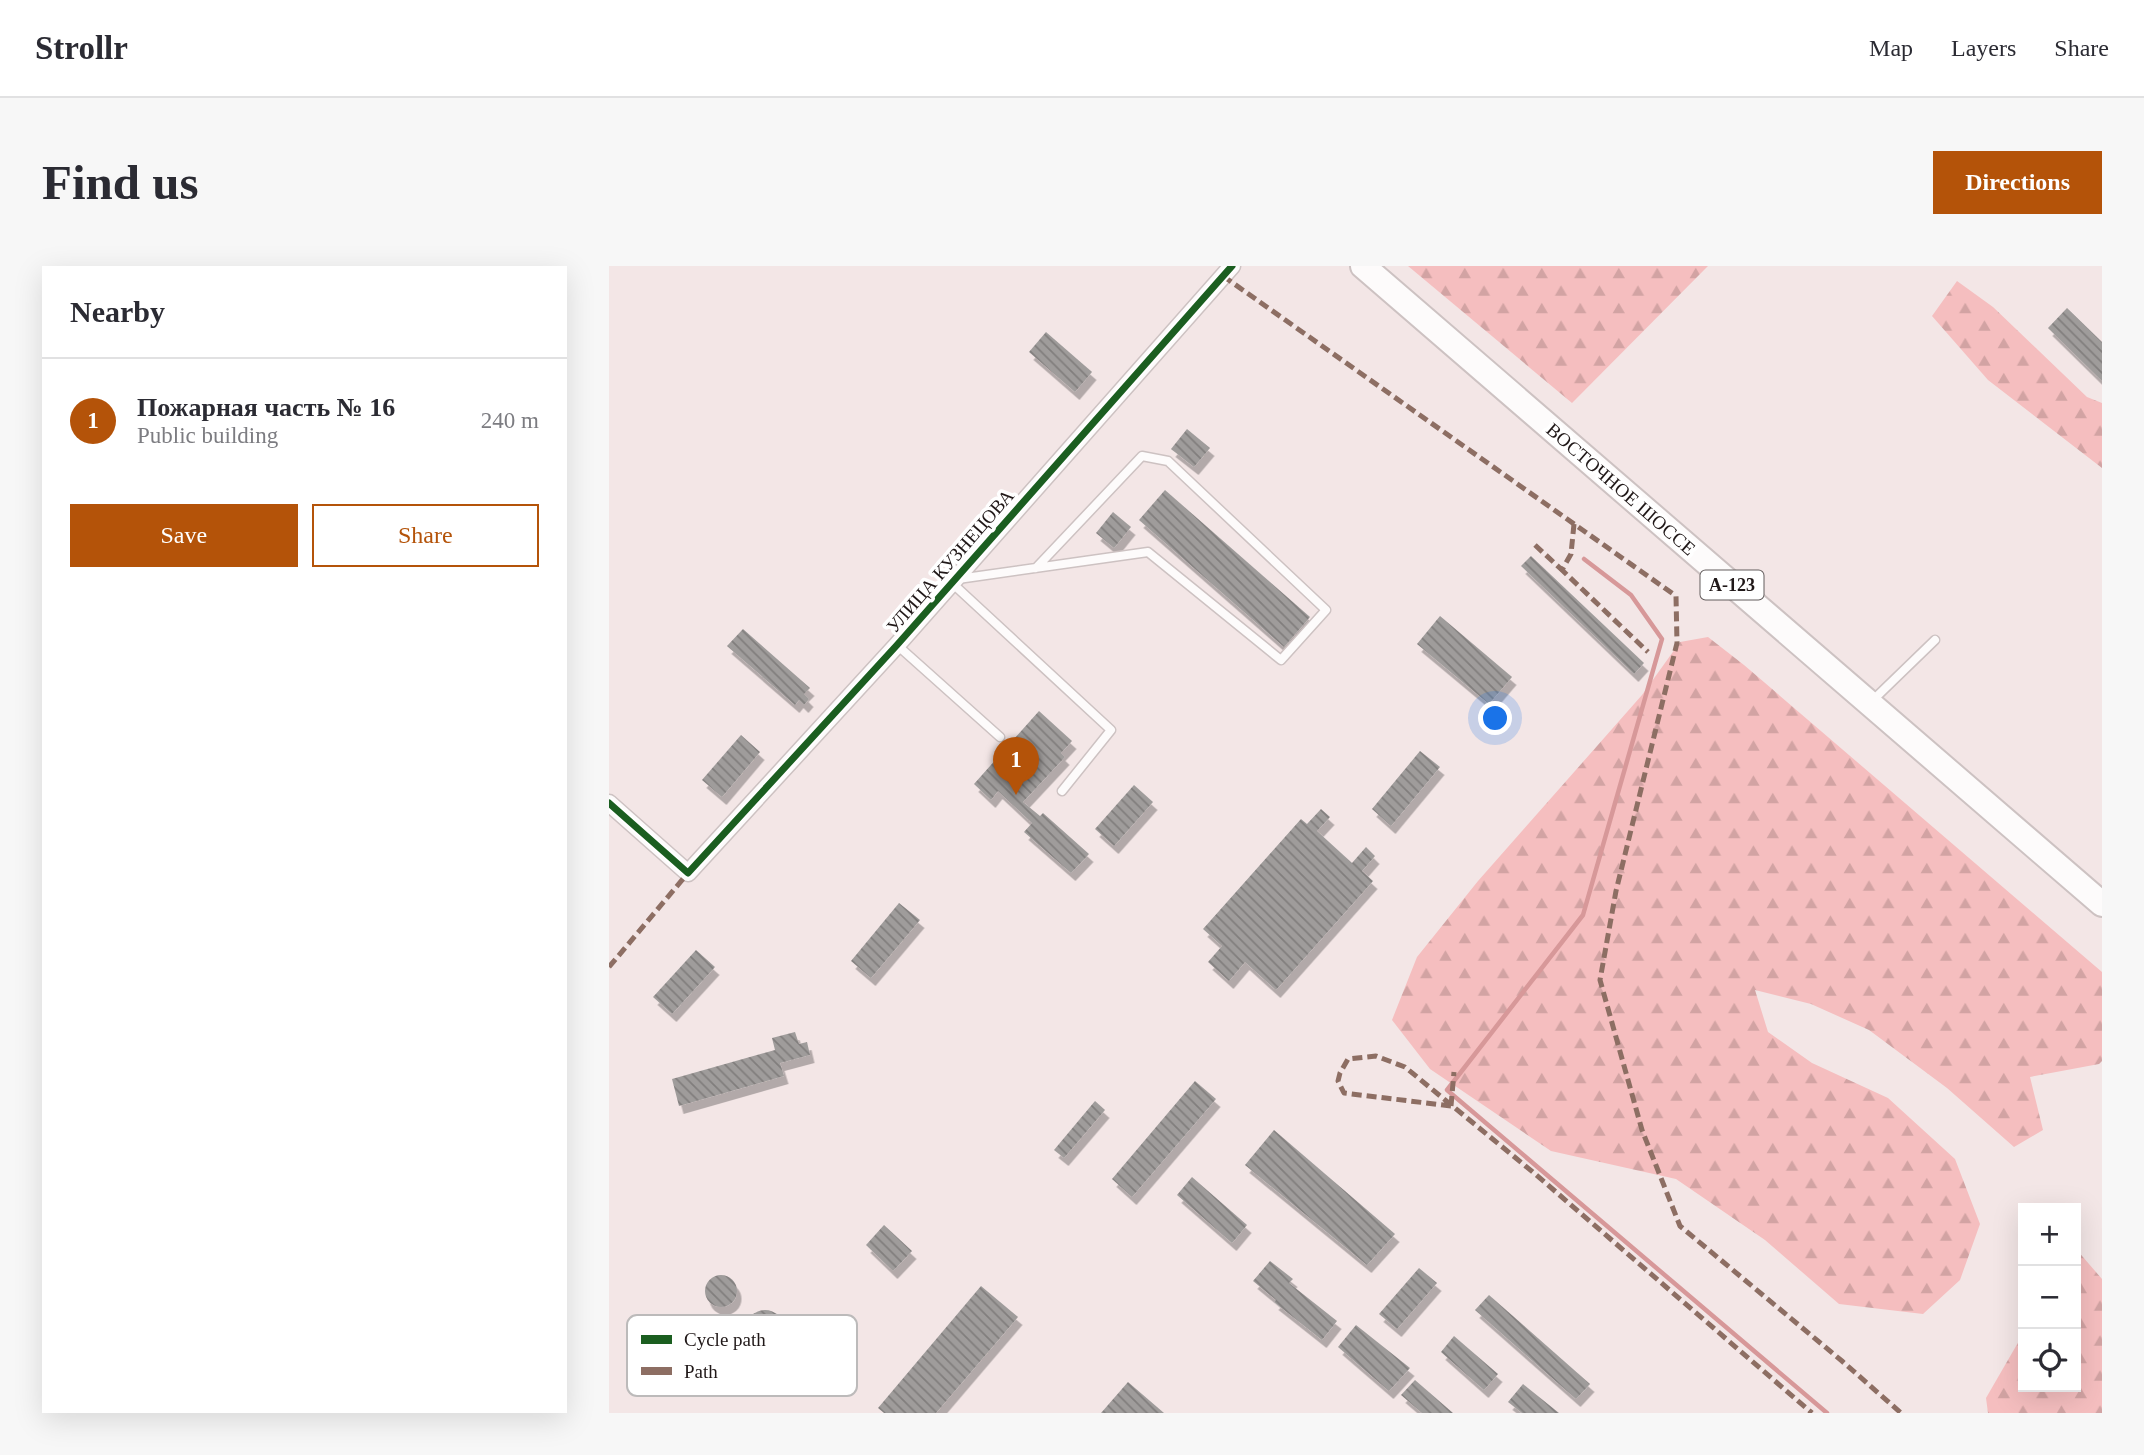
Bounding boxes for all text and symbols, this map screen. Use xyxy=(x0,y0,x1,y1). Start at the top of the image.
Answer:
text: Strollr xyxy=(35,30,128,66)
text: Map xyxy=(1869,35,1913,61)
text: Layers xyxy=(1951,35,2016,61)
text: Share xyxy=(2054,35,2109,61)
button: Directions xyxy=(1933,151,2102,214)
text: Find us xyxy=(42,155,199,210)
text: Nearby xyxy=(70,295,165,328)
text: Пожарная часть № 16 xyxy=(137,393,395,422)
text: 1 xyxy=(87,408,99,433)
text: 240 m xyxy=(481,408,539,433)
street label: ВОСТОЧНОЕ ШОССЕ xyxy=(1542,419,1700,559)
text: Public building xyxy=(137,423,278,448)
street label: УЛИЦА КУЗНЕЦОВА xyxy=(882,485,1018,637)
button: Save xyxy=(70,504,298,567)
button: Share xyxy=(312,504,539,567)
road number: А-123 xyxy=(1701,570,1763,600)
your location xyxy=(1478,701,1512,735)
pin: 1 xyxy=(993,737,1039,795)
map controls xyxy=(2018,1203,2081,1392)
button: + xyxy=(2018,1203,2081,1266)
button: − xyxy=(2018,1266,2081,1329)
legend xyxy=(627,1315,857,1396)
text: Cycle path xyxy=(684,1329,766,1350)
button: locate xyxy=(2018,1329,2081,1392)
text: Path xyxy=(684,1361,718,1382)

